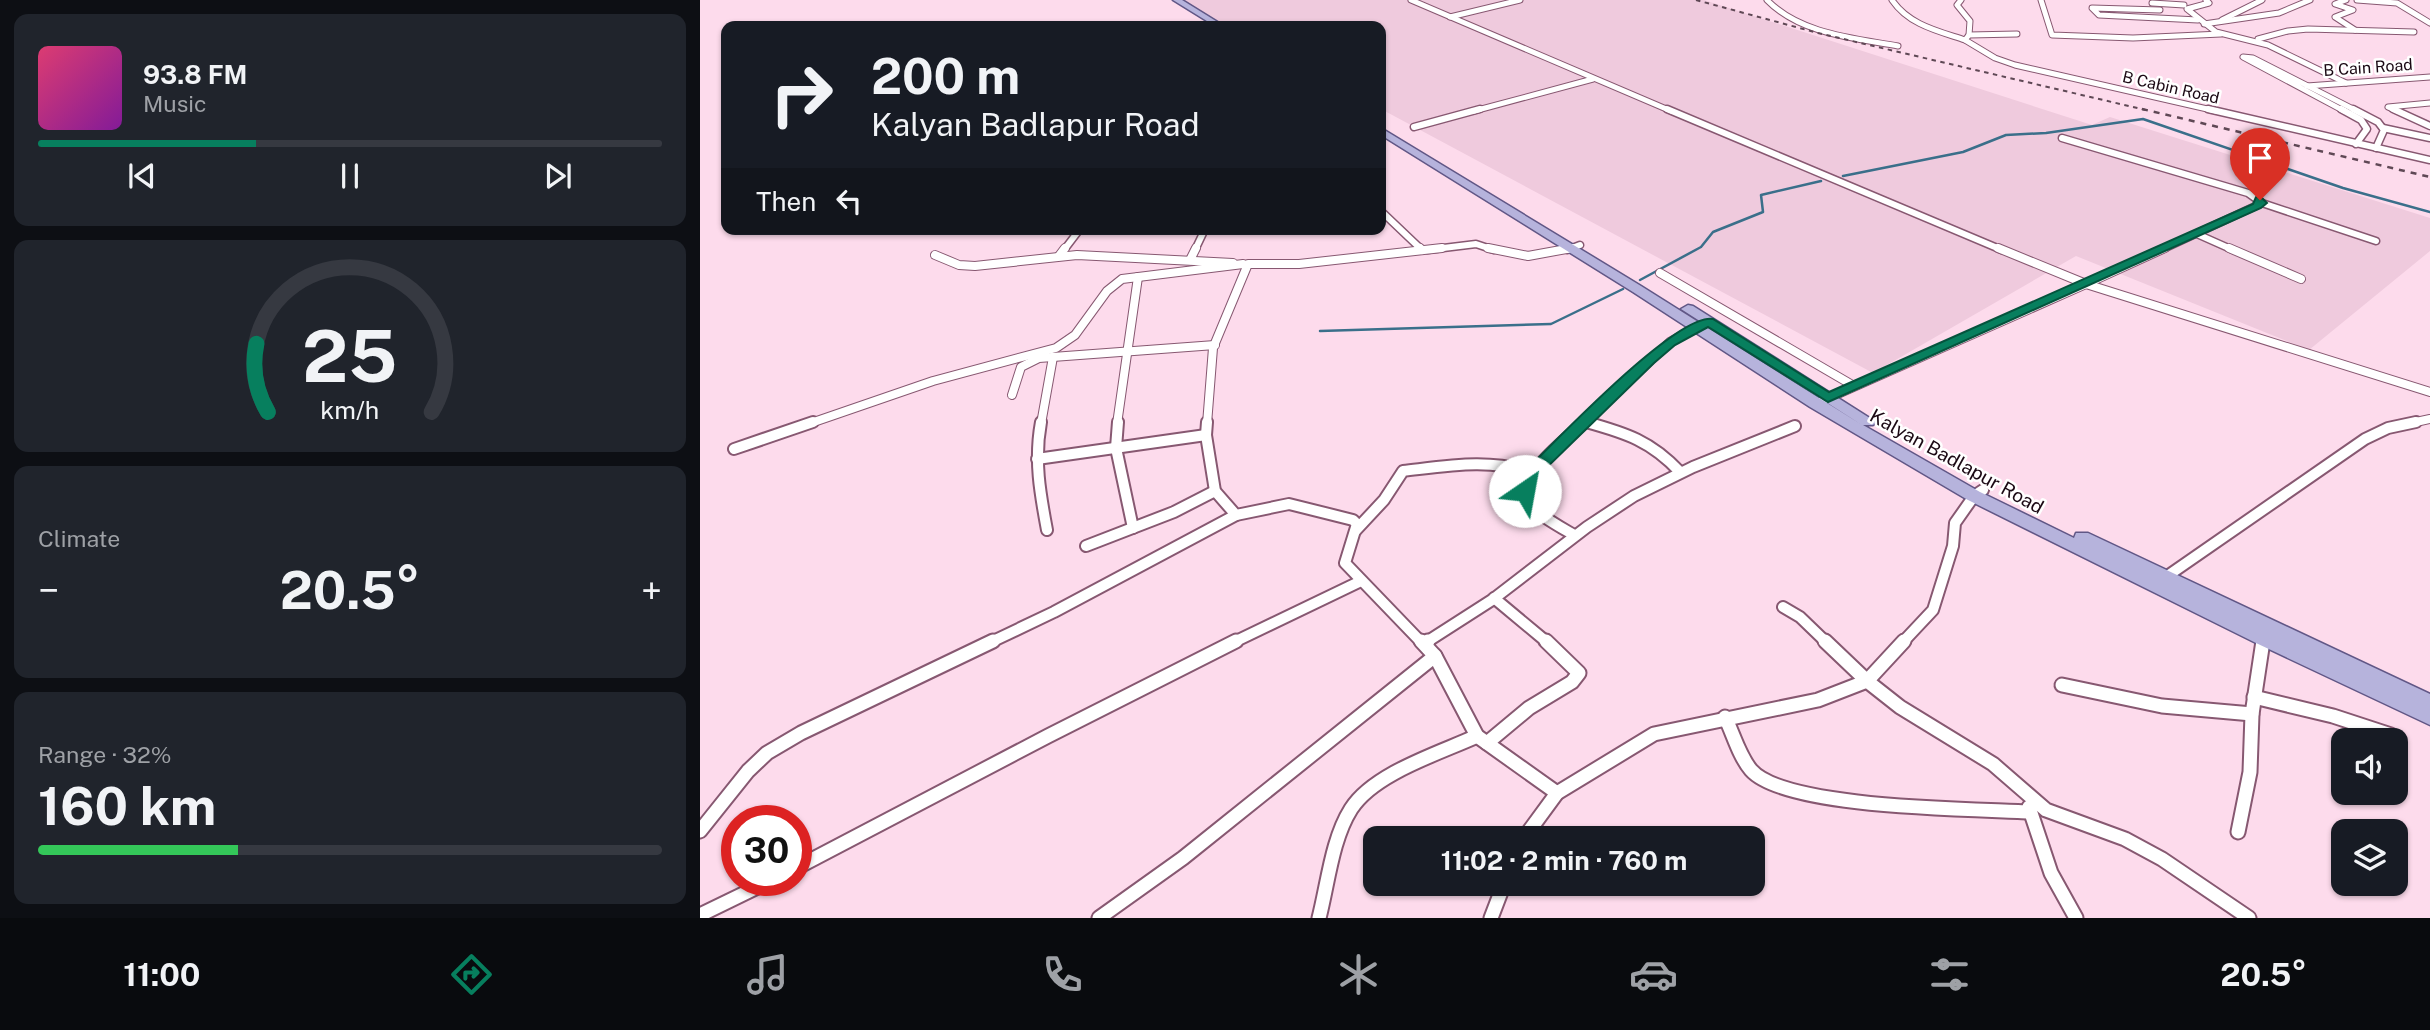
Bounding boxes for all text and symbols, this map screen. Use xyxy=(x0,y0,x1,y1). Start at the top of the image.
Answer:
text: 200 m xyxy=(871,47,1020,105)
icon: right xyxy=(756,49,847,140)
street label: B Cain Road xyxy=(2323,55,2413,80)
text: 93.8 FM xyxy=(143,59,247,90)
street label: B Cabin Road xyxy=(2121,67,2221,108)
text: Music xyxy=(143,90,207,117)
text: Kalyan Badlapur Road xyxy=(871,106,1200,143)
pin xyxy=(2230,128,2290,200)
icon: arrive xyxy=(2241,139,2279,177)
icon: previous xyxy=(123,157,161,195)
icon: pause xyxy=(331,157,369,195)
icon: next xyxy=(539,157,577,195)
icon: left xyxy=(830,182,868,220)
text: Then xyxy=(756,186,816,217)
text: 25 xyxy=(302,313,398,398)
text: km/h xyxy=(321,395,379,425)
street label: Kalyan Badlapur Road xyxy=(1866,404,2048,518)
position arrow xyxy=(1488,454,1562,528)
text: Climate xyxy=(38,525,120,552)
text: 20.5° xyxy=(280,560,420,621)
text: − xyxy=(38,568,59,613)
text: + xyxy=(641,568,662,613)
map controls xyxy=(2331,728,2408,896)
button: sound xyxy=(2331,728,2408,805)
text: Range · 32% xyxy=(38,741,171,768)
text: 160 km xyxy=(38,776,216,837)
speed limit sign: 30 xyxy=(721,805,812,896)
button: layers xyxy=(2331,819,2408,896)
text: 11:02 · 2 min · 760 m xyxy=(1441,845,1687,876)
icon: directions xyxy=(447,950,496,999)
icon: music xyxy=(743,950,792,999)
icon: phone xyxy=(1038,950,1087,999)
icon: climate xyxy=(1334,950,1383,999)
icon: car xyxy=(1629,950,1678,999)
icon: filters xyxy=(1925,950,1974,999)
text: 11:00 xyxy=(123,956,200,993)
text: 20.5° xyxy=(2220,956,2307,993)

